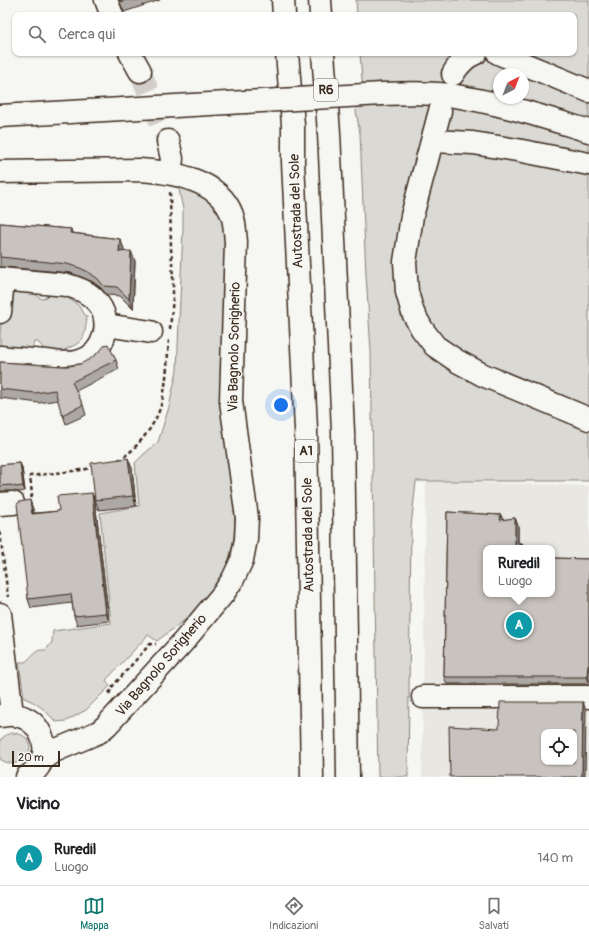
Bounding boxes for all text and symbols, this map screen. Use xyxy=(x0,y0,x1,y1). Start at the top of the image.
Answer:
search box xyxy=(12,12,577,56)
icon: search xyxy=(26,23,48,45)
text: Cerca qui xyxy=(58,25,115,44)
north arrow xyxy=(493,68,529,104)
road number: R6 xyxy=(314,79,338,101)
street label: Autostrada del Sole xyxy=(285,153,306,269)
street label: Via Bagnolo Sorigherio xyxy=(224,281,244,412)
your location xyxy=(271,395,291,415)
road number: A1 xyxy=(295,440,317,462)
street label: Autostrada del Sole xyxy=(298,477,317,593)
popup xyxy=(483,545,555,597)
text: Ruredil xyxy=(498,554,540,573)
text: Luogo xyxy=(498,573,532,589)
street label: Via Bagnolo Sorigherio xyxy=(112,610,210,720)
pin: A xyxy=(506,610,532,640)
map controls xyxy=(541,729,577,765)
button: locate xyxy=(541,729,577,765)
scale bar xyxy=(12,749,60,768)
text: 20 m xyxy=(18,751,44,764)
text: Vicino xyxy=(16,793,60,814)
text: Ruredil xyxy=(54,840,96,859)
text: A xyxy=(25,850,33,866)
text: 140 m xyxy=(537,850,573,866)
text: Luogo xyxy=(54,859,88,875)
tab: Mappa xyxy=(80,895,109,932)
tab: Indicazioni xyxy=(269,895,318,932)
tab: Salvati xyxy=(479,895,509,932)

